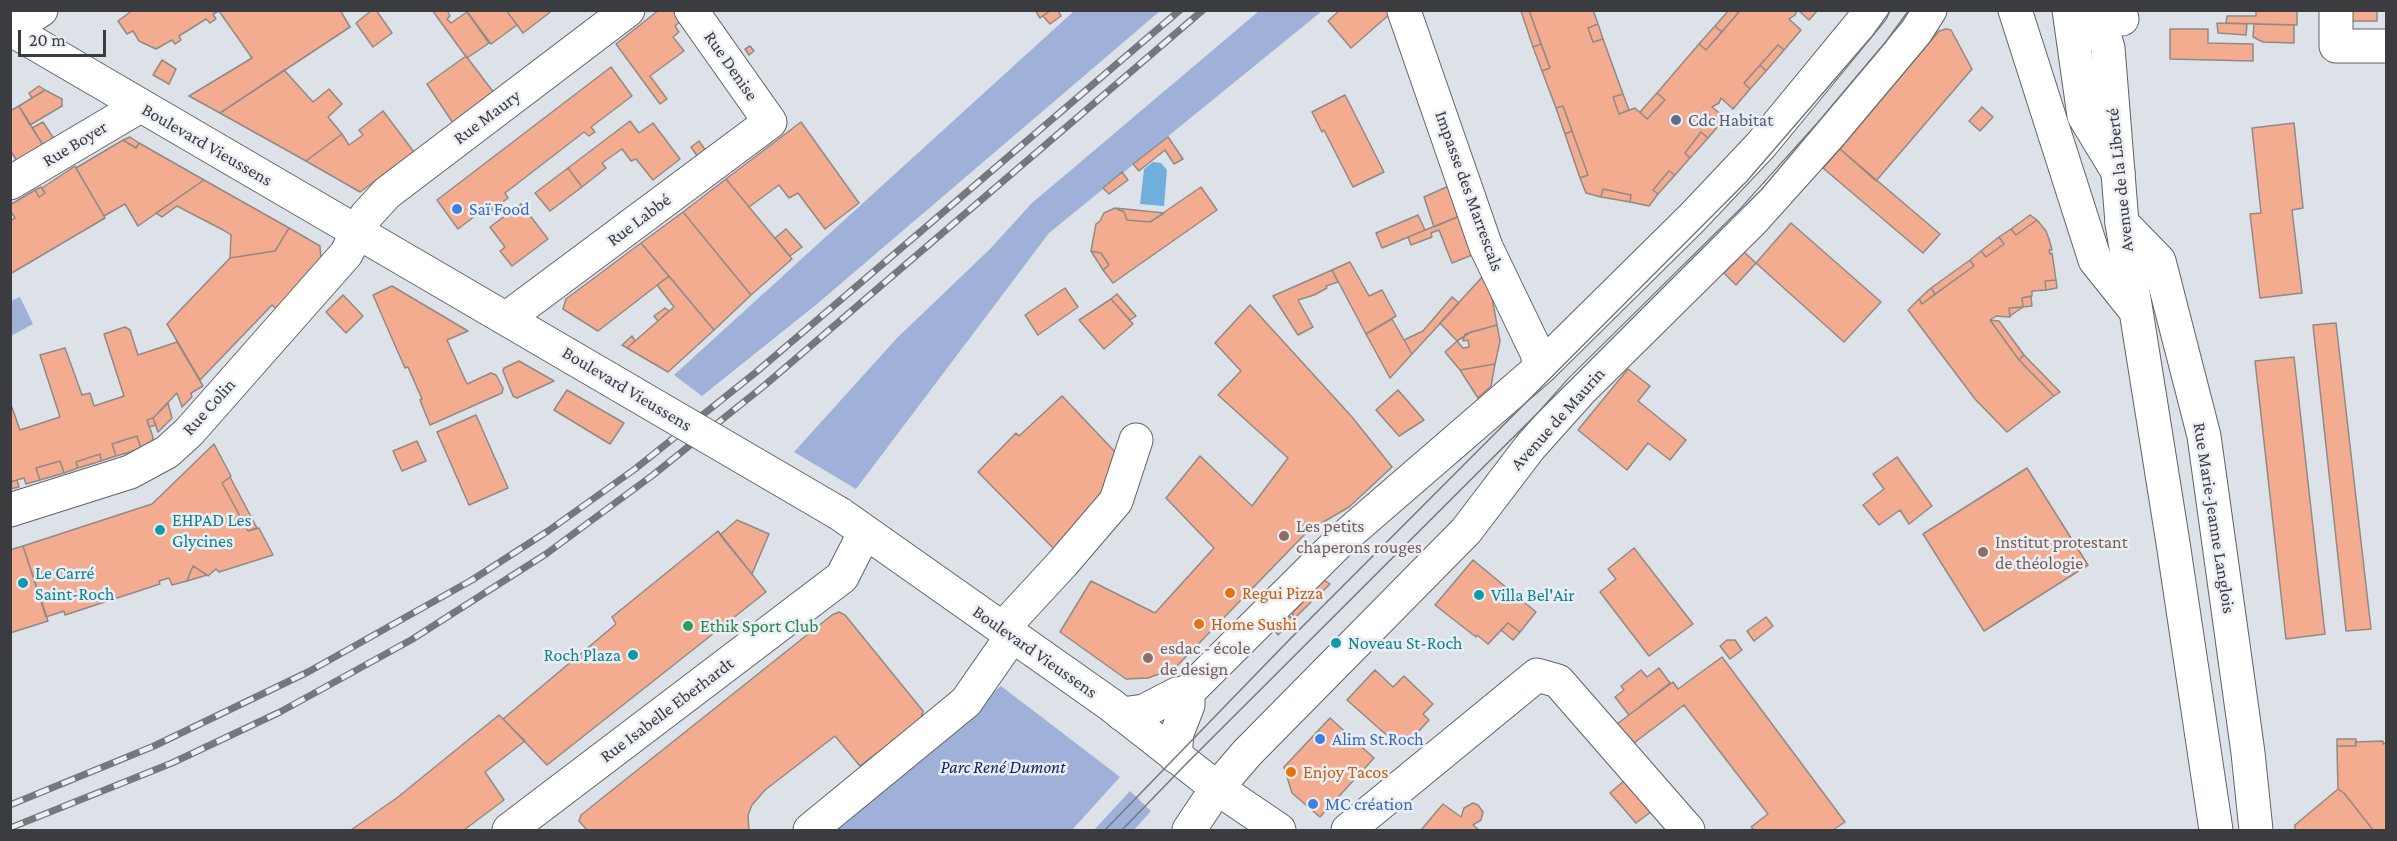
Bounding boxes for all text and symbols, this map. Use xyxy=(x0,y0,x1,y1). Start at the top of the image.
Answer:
scale bar xyxy=(21,18,110,56)
street label: Rue Denise xyxy=(699,27,763,105)
text: 20 m xyxy=(29,30,66,50)
street label: Rue Maury xyxy=(449,85,525,149)
street label: Boulevard Vieussens xyxy=(138,99,276,191)
street label: Avenue de la Liberté xyxy=(2102,107,2138,253)
street label: Impasse des Marrescals xyxy=(1430,108,1508,274)
place label: Cdc Habitat xyxy=(1688,109,1773,131)
marker: Cdc Habitat xyxy=(1669,113,1683,127)
street label: Rue Boyer xyxy=(39,116,111,172)
street label: Rue Labbé xyxy=(603,189,675,251)
place label: Saï Food xyxy=(469,198,530,220)
marker: Saï Food xyxy=(450,202,464,216)
street label: Boulevard Vieussens xyxy=(558,342,696,436)
street label: Avenue de Maurin xyxy=(1506,363,1610,475)
street label: Rue Colin xyxy=(178,374,240,440)
street label: Rue Marie-Jeanne Langlois xyxy=(2188,421,2240,615)
place label: EHPAD Les Glycines xyxy=(172,509,252,552)
place label: Les petits chaperons rouges xyxy=(1296,515,1422,558)
marker: EHPAD Les Glycines xyxy=(153,523,167,537)
marker: Les petits chaperons rouges xyxy=(1277,529,1291,543)
place label: Institut protestant de théologie xyxy=(1995,531,2128,574)
marker: Institut protestant de théologie xyxy=(1976,545,1990,559)
place label: Le Carré Saint-Roch xyxy=(35,562,114,604)
marker: Le Carré Saint-Roch xyxy=(16,576,30,590)
place label: Regui Pizza xyxy=(1242,582,1323,604)
place label: Villa Bel'Air xyxy=(1491,584,1575,606)
marker: Regui Pizza xyxy=(1223,586,1237,600)
marker: Villa Bel'Air xyxy=(1472,588,1486,602)
street label: Boulevard Vieussens xyxy=(969,601,1101,703)
place label: Home Sushi xyxy=(1211,613,1297,635)
place label: Ethik Sport Club xyxy=(700,615,819,637)
marker: Home Sushi xyxy=(1192,617,1206,631)
marker: Ethik Sport Club xyxy=(681,619,695,633)
place label: Noveau St-Roch xyxy=(1348,632,1463,654)
marker: Noveau St-Roch xyxy=(1329,636,1343,650)
place label: esdac - école de design xyxy=(1160,637,1250,680)
place label: Roch Plaza xyxy=(544,644,621,666)
marker: Roch Plaza xyxy=(626,648,640,662)
marker: esdac - école de design xyxy=(1141,651,1155,665)
street label: Rue Isabelle Eberhardt xyxy=(596,653,738,767)
place label: Alim St.Roch xyxy=(1332,728,1424,750)
marker: Alim St.Roch xyxy=(1313,732,1327,746)
park label: Parc René Dumont xyxy=(941,756,1065,778)
place label: Enjoy Tacos xyxy=(1303,761,1388,783)
marker: Enjoy Tacos xyxy=(1284,765,1298,779)
place label: MC création xyxy=(1325,793,1413,815)
marker: MC création xyxy=(1306,797,1320,811)

